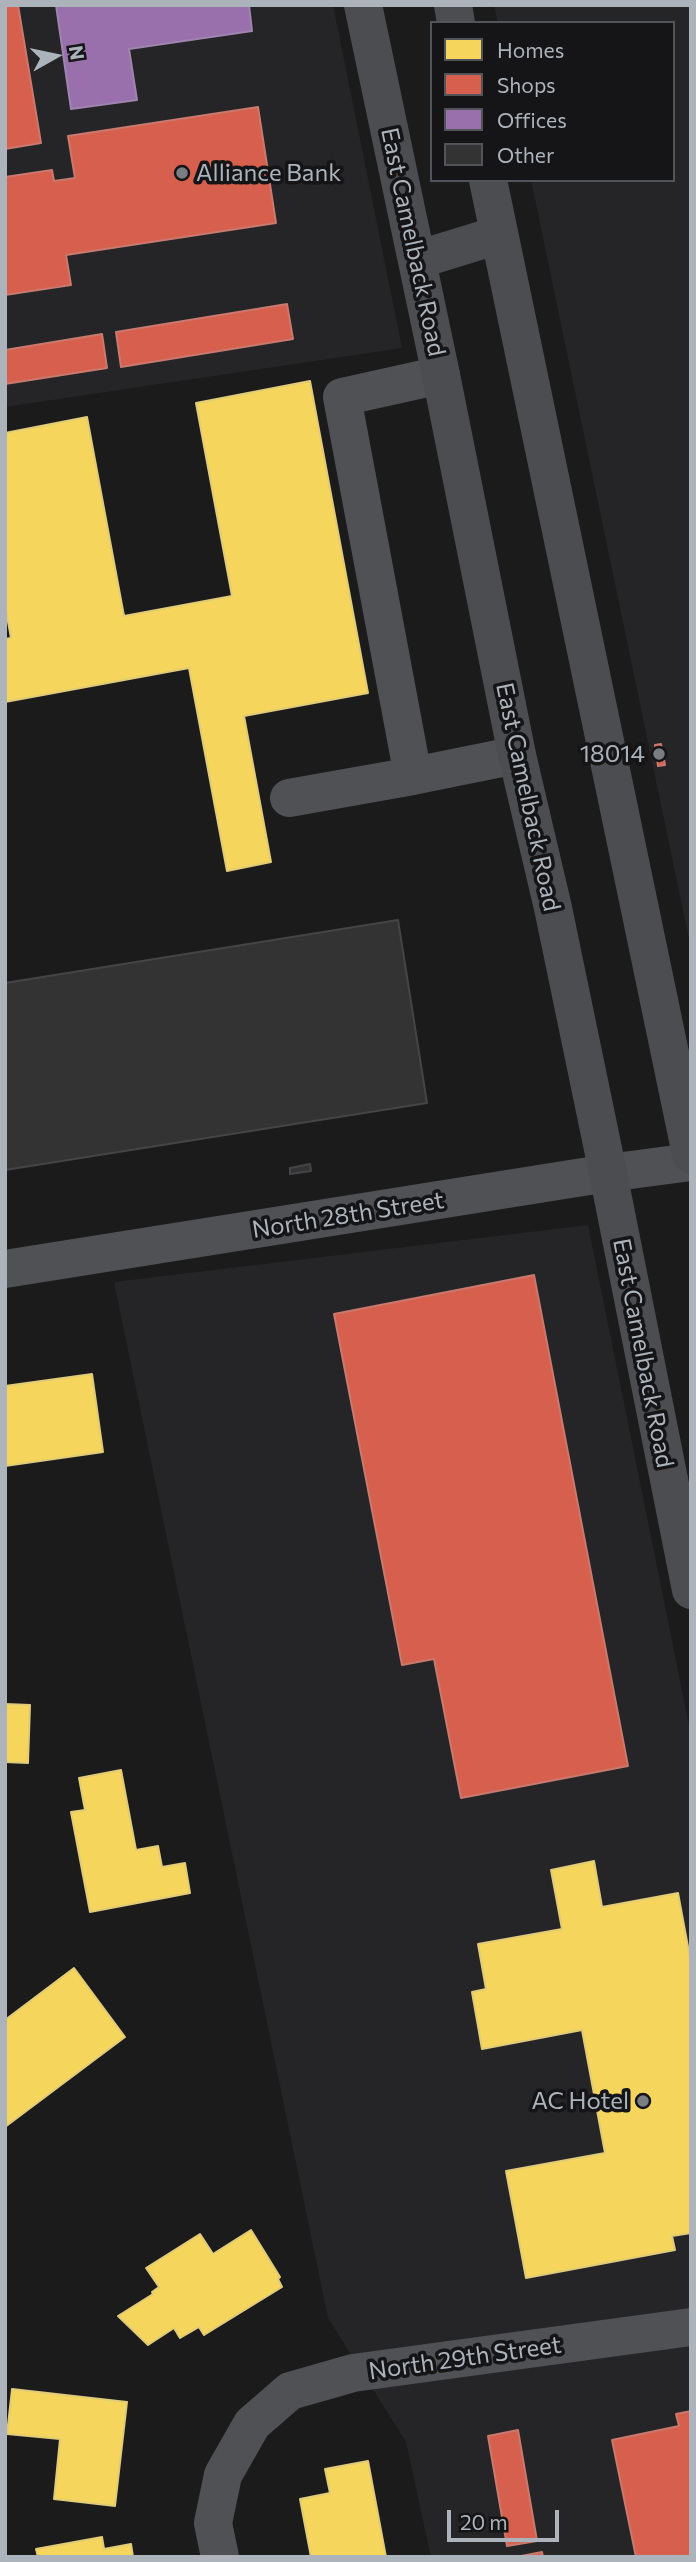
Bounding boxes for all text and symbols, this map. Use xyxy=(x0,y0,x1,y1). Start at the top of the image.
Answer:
north arrow xyxy=(21,21,91,91)
legend xyxy=(430,21,675,182)
text: Homes xyxy=(497,37,564,62)
text: N xyxy=(65,44,90,61)
text: Shops xyxy=(497,72,556,97)
text: Offices xyxy=(497,107,567,132)
street label: East Camelback Road xyxy=(375,125,451,359)
text: Other xyxy=(497,142,554,167)
place label: Alliance Bank xyxy=(196,159,341,187)
marker: Alliance Bank xyxy=(174,165,190,181)
street label: East Camelback Road xyxy=(490,680,566,914)
place label: 18014 xyxy=(580,740,645,768)
marker: 18014 xyxy=(651,746,667,762)
street label: North 28th Street xyxy=(250,1186,446,1244)
street label: East Camelback Road xyxy=(607,1236,679,1470)
place label: AC Hotel xyxy=(532,2087,629,2115)
marker: AC Hotel xyxy=(635,2093,651,2109)
street label: North 29th Street xyxy=(367,2330,563,2386)
scale bar xyxy=(451,2496,563,2540)
text: 20 m xyxy=(460,2509,508,2534)

